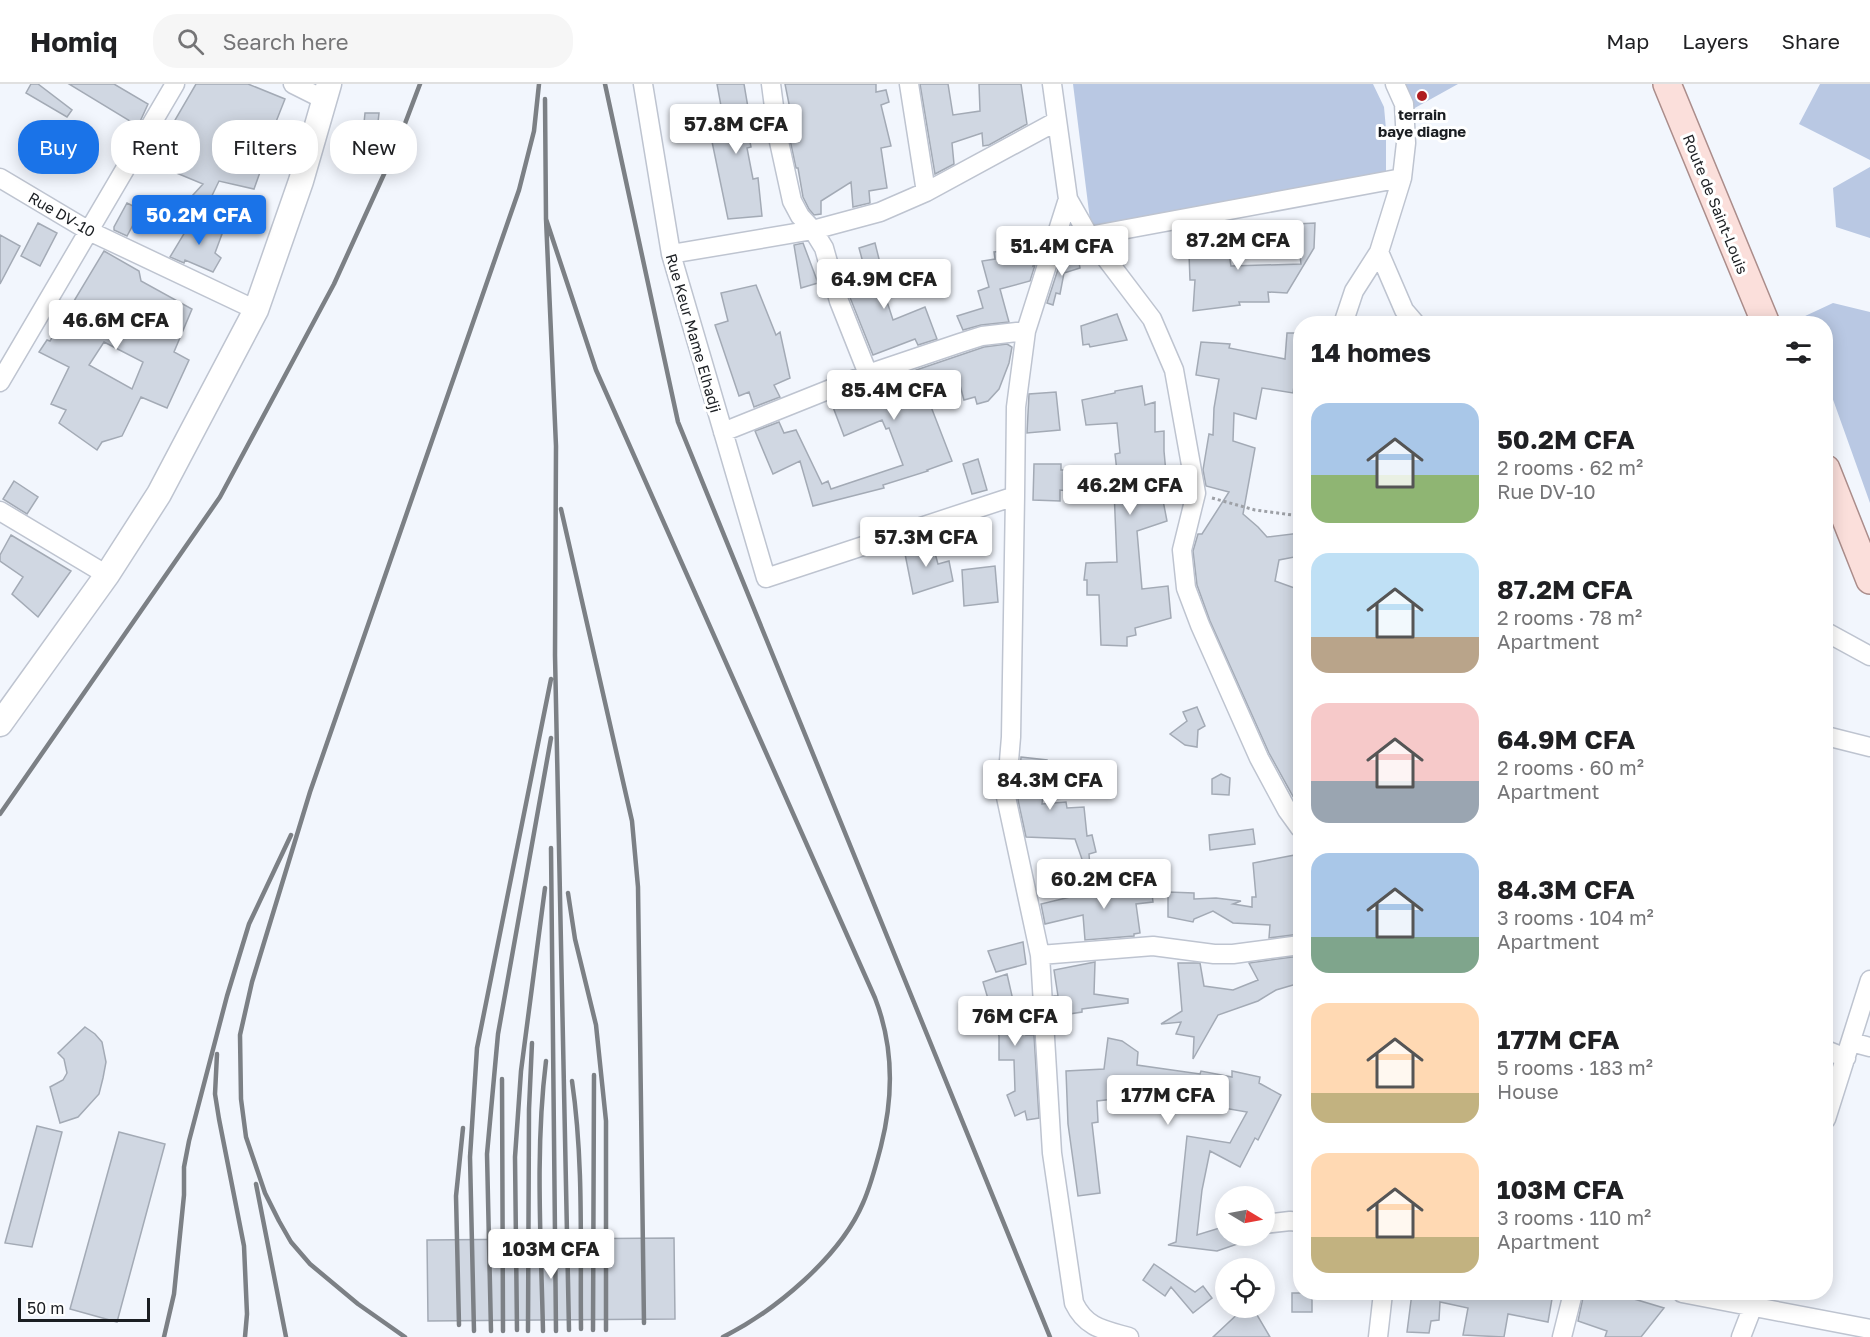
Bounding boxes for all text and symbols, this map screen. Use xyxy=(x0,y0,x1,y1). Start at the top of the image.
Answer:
search box xyxy=(153,14,573,68)
text: Homiq xyxy=(30,25,117,58)
icon: search xyxy=(174,25,207,58)
text: Search here xyxy=(222,28,349,55)
text: Map xyxy=(1606,28,1649,54)
text: Layers xyxy=(1682,28,1749,54)
text: Share xyxy=(1782,28,1840,54)
marker: terrain baye diagne xyxy=(1415,89,1429,103)
pin: 57.8M CFA xyxy=(667,104,805,155)
place label: terrain baye diagne xyxy=(1378,105,1466,140)
text: 57.8M CFA xyxy=(684,111,788,135)
chip: Buy xyxy=(18,120,99,174)
chip: Rent xyxy=(111,120,200,174)
chip: Filters xyxy=(212,120,318,174)
chip: New xyxy=(330,120,417,174)
street label: Route de Saint-Louis xyxy=(1680,131,1752,277)
street label: Rue DV-10 xyxy=(25,188,99,240)
pin: 50.2M CFA xyxy=(130,195,268,246)
text: 50.2M CFA xyxy=(146,202,252,226)
pin: 87.2M CFA xyxy=(1169,220,1307,271)
pin: 51.4M CFA xyxy=(993,226,1131,277)
text: 87.2M CFA xyxy=(1186,227,1290,251)
text: 51.4M CFA xyxy=(1010,233,1114,257)
street label: Rue Keur Mame Elhadji xyxy=(663,251,725,415)
pin: 64.9M CFA xyxy=(815,259,953,310)
text: 64.9M CFA xyxy=(831,266,937,290)
pin: 46.6M CFA xyxy=(47,300,185,351)
text: 46.6M CFA xyxy=(63,307,169,331)
icon: filters xyxy=(1782,336,1815,369)
text: 14 homes xyxy=(1311,337,1431,368)
pin: 85.4M CFA xyxy=(825,370,963,421)
text: 85.4M CFA xyxy=(841,377,947,401)
text: 50.2M CFA xyxy=(1497,424,1635,455)
icon: home xyxy=(1359,427,1431,499)
text: 2 rooms · 62 m² xyxy=(1497,455,1643,479)
pin: 46.2M CFA xyxy=(1061,465,1199,516)
text: 46.2M CFA xyxy=(1077,472,1183,496)
text: Rue DV-10 xyxy=(1497,479,1596,503)
pin: 57.3M CFA xyxy=(857,517,995,568)
text: 57.3M CFA xyxy=(874,524,978,548)
text: 87.2M CFA xyxy=(1497,574,1633,605)
icon: home xyxy=(1359,577,1431,649)
text: 2 rooms · 78 m² xyxy=(1497,605,1642,629)
text: Apartment xyxy=(1497,629,1600,653)
text: 64.9M CFA xyxy=(1497,724,1635,755)
icon: home xyxy=(1359,727,1431,799)
text: 2 rooms · 60 m² xyxy=(1497,755,1644,779)
pin: 84.3M CFA xyxy=(981,760,1119,811)
text: 84.3M CFA xyxy=(997,767,1103,791)
text: Apartment xyxy=(1497,779,1600,803)
pin: 60.2M CFA xyxy=(1035,859,1173,910)
text: 60.2M CFA xyxy=(1051,866,1157,890)
text: 84.3M CFA xyxy=(1497,874,1635,905)
icon: home xyxy=(1359,877,1431,949)
text: 3 rooms · 104 m² xyxy=(1497,905,1654,929)
text: Apartment xyxy=(1497,929,1600,953)
pin: 76M CFA xyxy=(960,996,1070,1047)
text: 76M CFA xyxy=(972,1003,1058,1027)
text: 177M CFA xyxy=(1497,1024,1619,1055)
icon: home xyxy=(1359,1027,1431,1099)
text: 5 rooms · 183 m² xyxy=(1497,1055,1653,1079)
pin: 177M CFA xyxy=(1106,1075,1230,1126)
text: House xyxy=(1497,1079,1559,1103)
text: 177M CFA xyxy=(1121,1082,1215,1106)
text: 103M CFA xyxy=(1497,1174,1624,1205)
icon: home xyxy=(1359,1177,1431,1249)
north arrow xyxy=(1215,1186,1275,1246)
map controls xyxy=(1215,1186,1275,1318)
text: 3 rooms · 110 m² xyxy=(1497,1205,1651,1229)
pin: 103M CFA xyxy=(489,1229,613,1280)
text: Apartment xyxy=(1497,1229,1600,1253)
text: 103M CFA xyxy=(502,1236,600,1260)
button: locate xyxy=(1215,1258,1275,1318)
scale bar xyxy=(18,1295,150,1322)
text: 50 m xyxy=(27,1298,64,1318)

